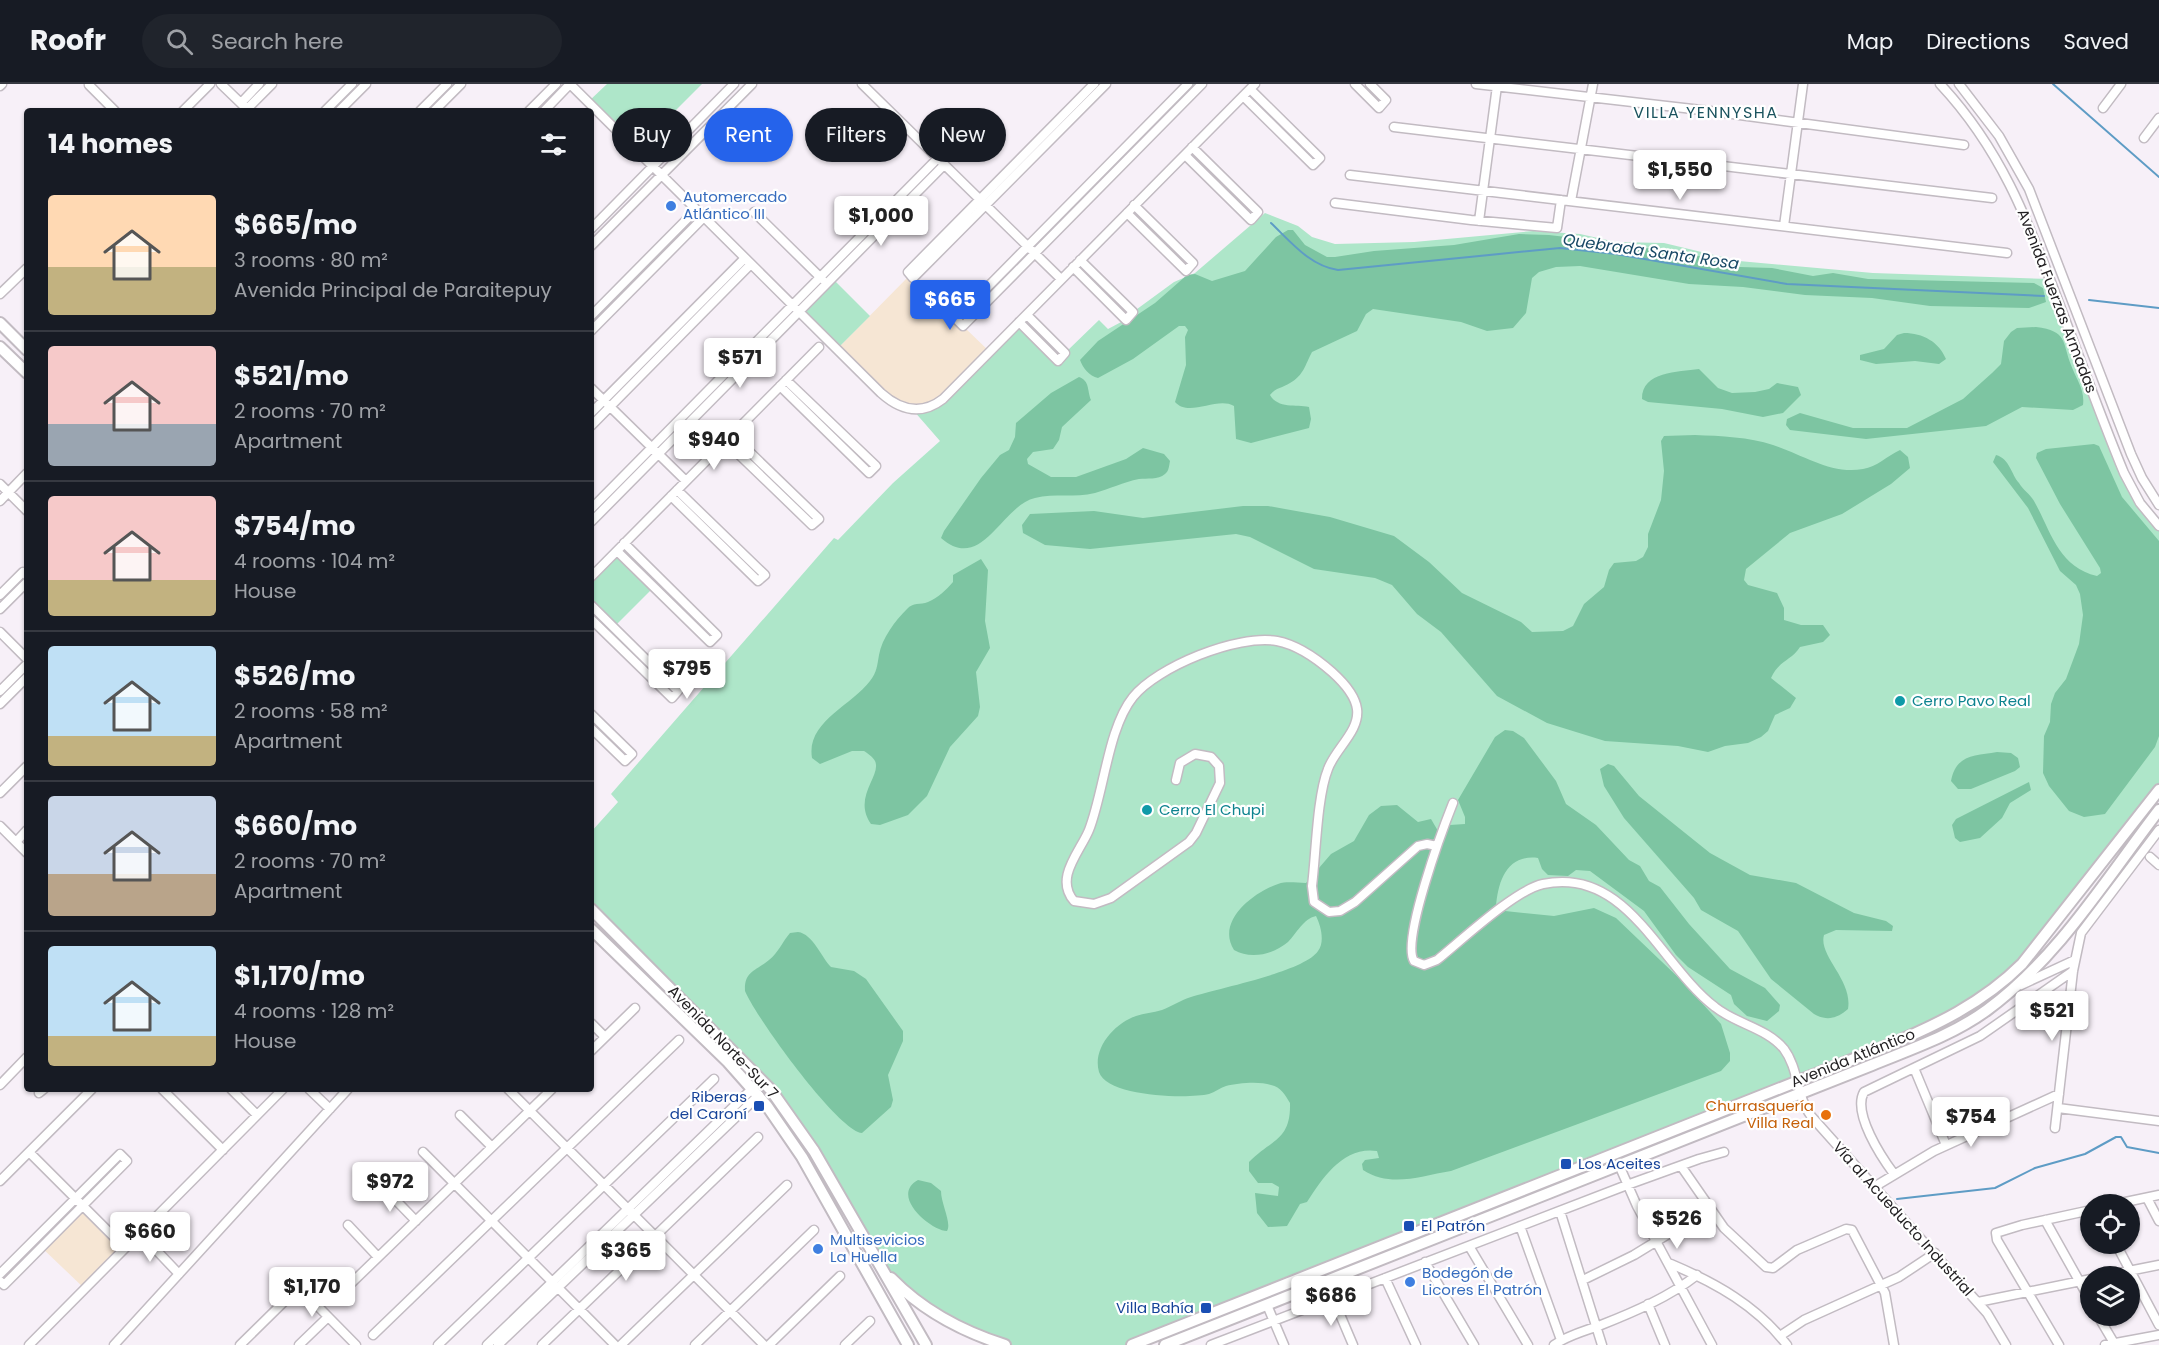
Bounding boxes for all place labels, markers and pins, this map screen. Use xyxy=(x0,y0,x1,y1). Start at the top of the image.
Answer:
pin: $1,550 xyxy=(1631,150,1729,201)
place label: Automercado Atlántico III xyxy=(683,186,787,224)
pin: $1,000 xyxy=(832,196,930,247)
marker: Automercado Atlántico III xyxy=(664,199,678,213)
pin: $665 xyxy=(914,280,986,331)
pin: $571 xyxy=(704,338,776,389)
pin: $940 xyxy=(678,420,750,471)
pin: $795 xyxy=(651,649,723,700)
place label: Cerro Pavo Real xyxy=(1912,690,2031,711)
marker: Cerro Pavo Real xyxy=(1893,694,1907,708)
place label: Cerro El Chupi xyxy=(1159,799,1265,820)
marker: Cerro El Chupi xyxy=(1140,803,1154,817)
pin: $521 xyxy=(2016,991,2088,1042)
place label: Riberas del Caroní xyxy=(670,1086,747,1124)
place label: Churrasquería Villa Real xyxy=(1706,1095,1814,1133)
pin: $754 xyxy=(1935,1097,2007,1148)
marker: Riberas del Caroní xyxy=(752,1099,766,1113)
marker: Churrasquería Villa Real xyxy=(1819,1108,1833,1122)
place label: Los Aceites xyxy=(1578,1153,1661,1174)
marker: Los Aceites xyxy=(1559,1157,1573,1171)
pin: $972 xyxy=(354,1162,426,1213)
pin: $526 xyxy=(1641,1199,1713,1250)
pin: $660 xyxy=(114,1212,186,1263)
place label: El Patrón xyxy=(1421,1215,1485,1236)
marker: El Patrón xyxy=(1402,1219,1416,1233)
place label: Multisevicios La Huella xyxy=(830,1229,925,1267)
pin: $365 xyxy=(590,1231,662,1282)
marker: Multisevicios La Huella xyxy=(811,1242,825,1256)
place label: Bodegón de Licores El Patrón xyxy=(1422,1262,1542,1300)
pin: $1,170 xyxy=(263,1267,361,1318)
marker: Bodegón de Licores El Patrón xyxy=(1403,1275,1417,1289)
pin: $686 xyxy=(1295,1276,1367,1327)
place label: Villa Bahía xyxy=(1116,1297,1194,1318)
marker: Villa Bahía xyxy=(1199,1301,1213,1315)

